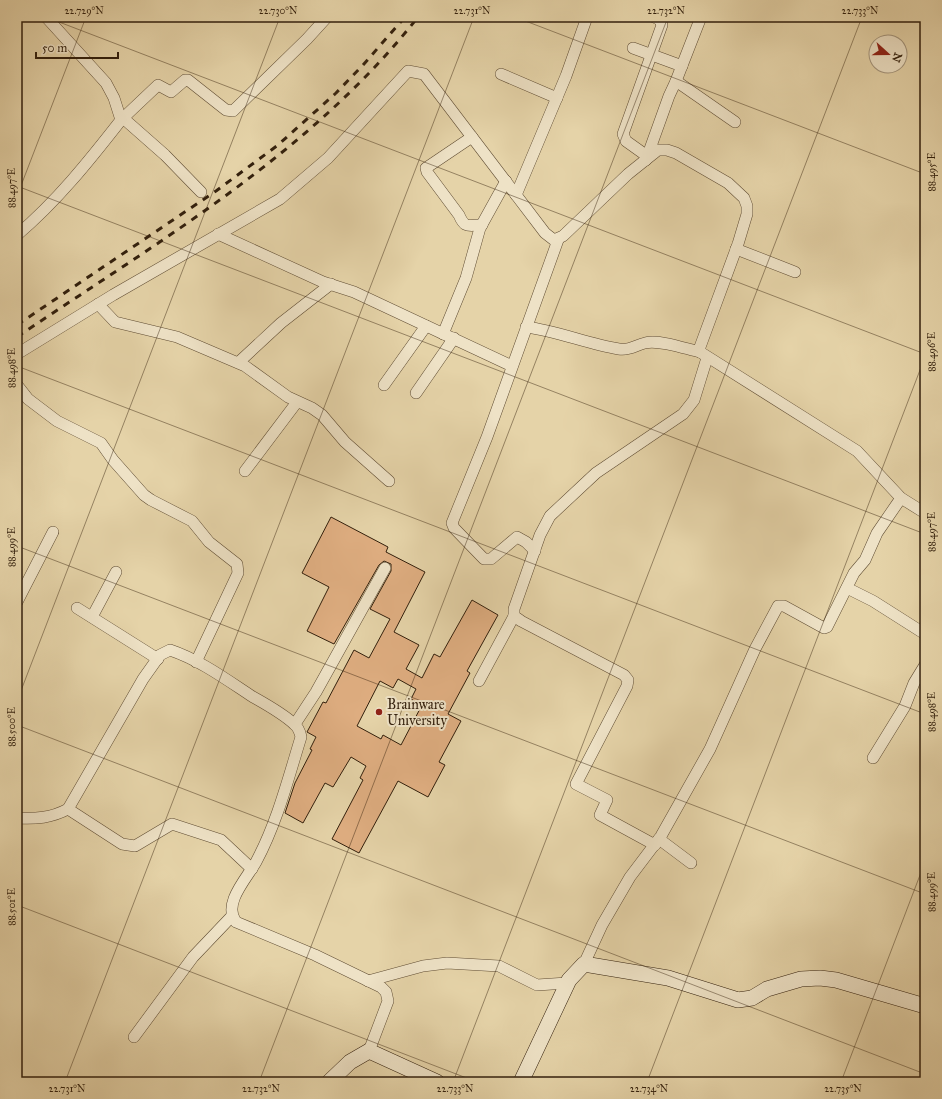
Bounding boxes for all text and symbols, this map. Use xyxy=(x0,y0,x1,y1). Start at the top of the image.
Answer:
text: 22.729°N xyxy=(64,5,104,17)
text: 22.730°N xyxy=(259,5,298,17)
text: 22.731°N xyxy=(454,5,491,17)
text: 22.732°N xyxy=(647,5,685,17)
text: 22.733°N xyxy=(842,5,879,17)
scale bar xyxy=(36,34,118,60)
north arrow xyxy=(868,34,908,74)
text: 50 m xyxy=(42,41,67,55)
text: N xyxy=(889,51,905,65)
text: 88.495°E xyxy=(926,152,938,192)
text: 88.497°E xyxy=(6,168,18,208)
text: 88.496°E xyxy=(926,332,938,372)
text: 88.498°E xyxy=(6,348,18,388)
text: 88.497°E xyxy=(926,512,938,552)
text: 88.499°E xyxy=(6,527,18,567)
text: 88.498°E xyxy=(926,692,938,732)
place label: Brainware University xyxy=(387,696,447,729)
text: 88.500°E xyxy=(6,707,18,747)
marker: Brainware University xyxy=(374,707,384,717)
text: 88.499°E xyxy=(926,872,938,912)
text: 88.501°E xyxy=(6,888,18,926)
text: 22.731°N xyxy=(49,1083,86,1095)
text: 22.732°N xyxy=(242,1083,280,1095)
text: 22.733°N xyxy=(437,1083,474,1095)
text: 22.734°N xyxy=(630,1083,669,1095)
text: 22.735°N xyxy=(824,1083,862,1095)

